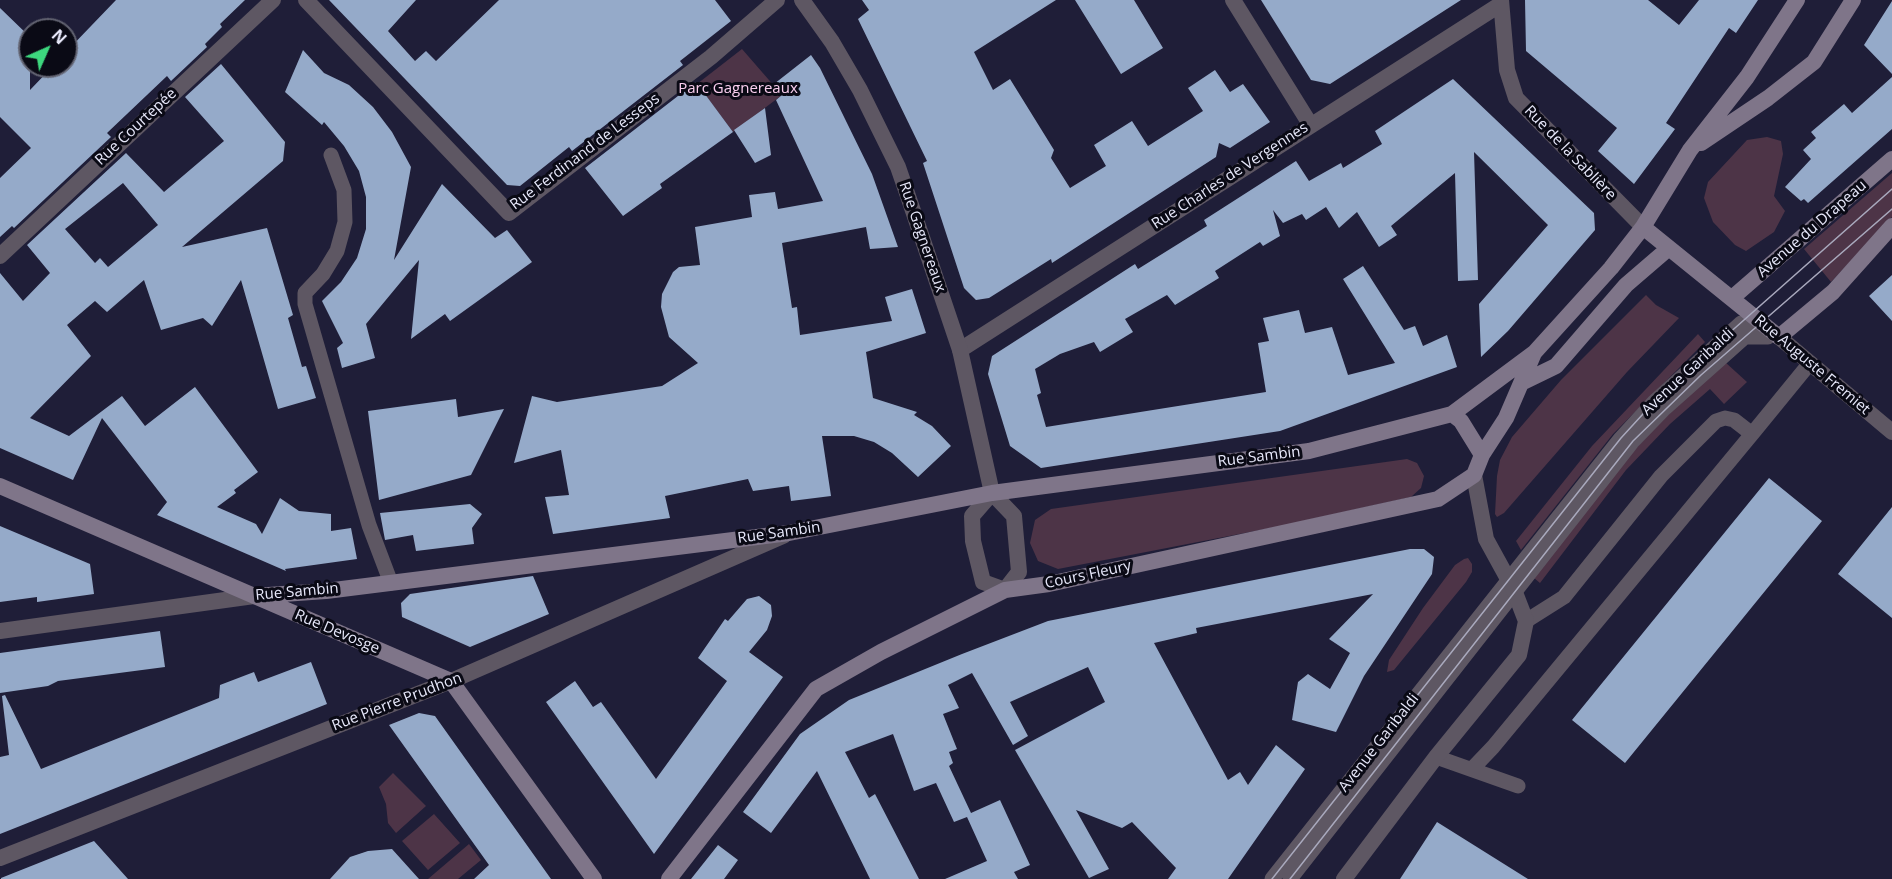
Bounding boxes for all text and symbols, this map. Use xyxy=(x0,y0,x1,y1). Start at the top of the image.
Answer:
north arrow xyxy=(18,18,78,78)
text: N xyxy=(47,24,72,49)
park label: Parc Gagnereaux xyxy=(678,80,798,98)
street label: Rue Courtepée xyxy=(92,85,180,169)
street label: Rue Ferdinand de Lesseps xyxy=(507,90,663,214)
street label: Rue de la Sablière xyxy=(1520,102,1620,204)
street label: Rue Charles de Vergennes xyxy=(1148,119,1312,233)
street label: Avenue du Drapeau xyxy=(1754,177,1870,281)
street label: Rue Gagnereaux xyxy=(895,179,949,295)
street label: Rue Auguste Fremiet xyxy=(1751,311,1873,419)
street label: Avenue Garibaldi xyxy=(1638,325,1738,419)
street label: Rue Sambin xyxy=(1217,443,1301,471)
street label: Rue Sambin xyxy=(736,518,822,548)
street label: Cours Fleury xyxy=(1043,557,1133,593)
street label: Rue Sambin xyxy=(255,579,339,605)
street label: Rue Devosge xyxy=(292,606,382,658)
street label: Rue Pierre Prudhon xyxy=(330,669,464,735)
street label: Avenue Garibaldi xyxy=(1335,690,1423,796)

